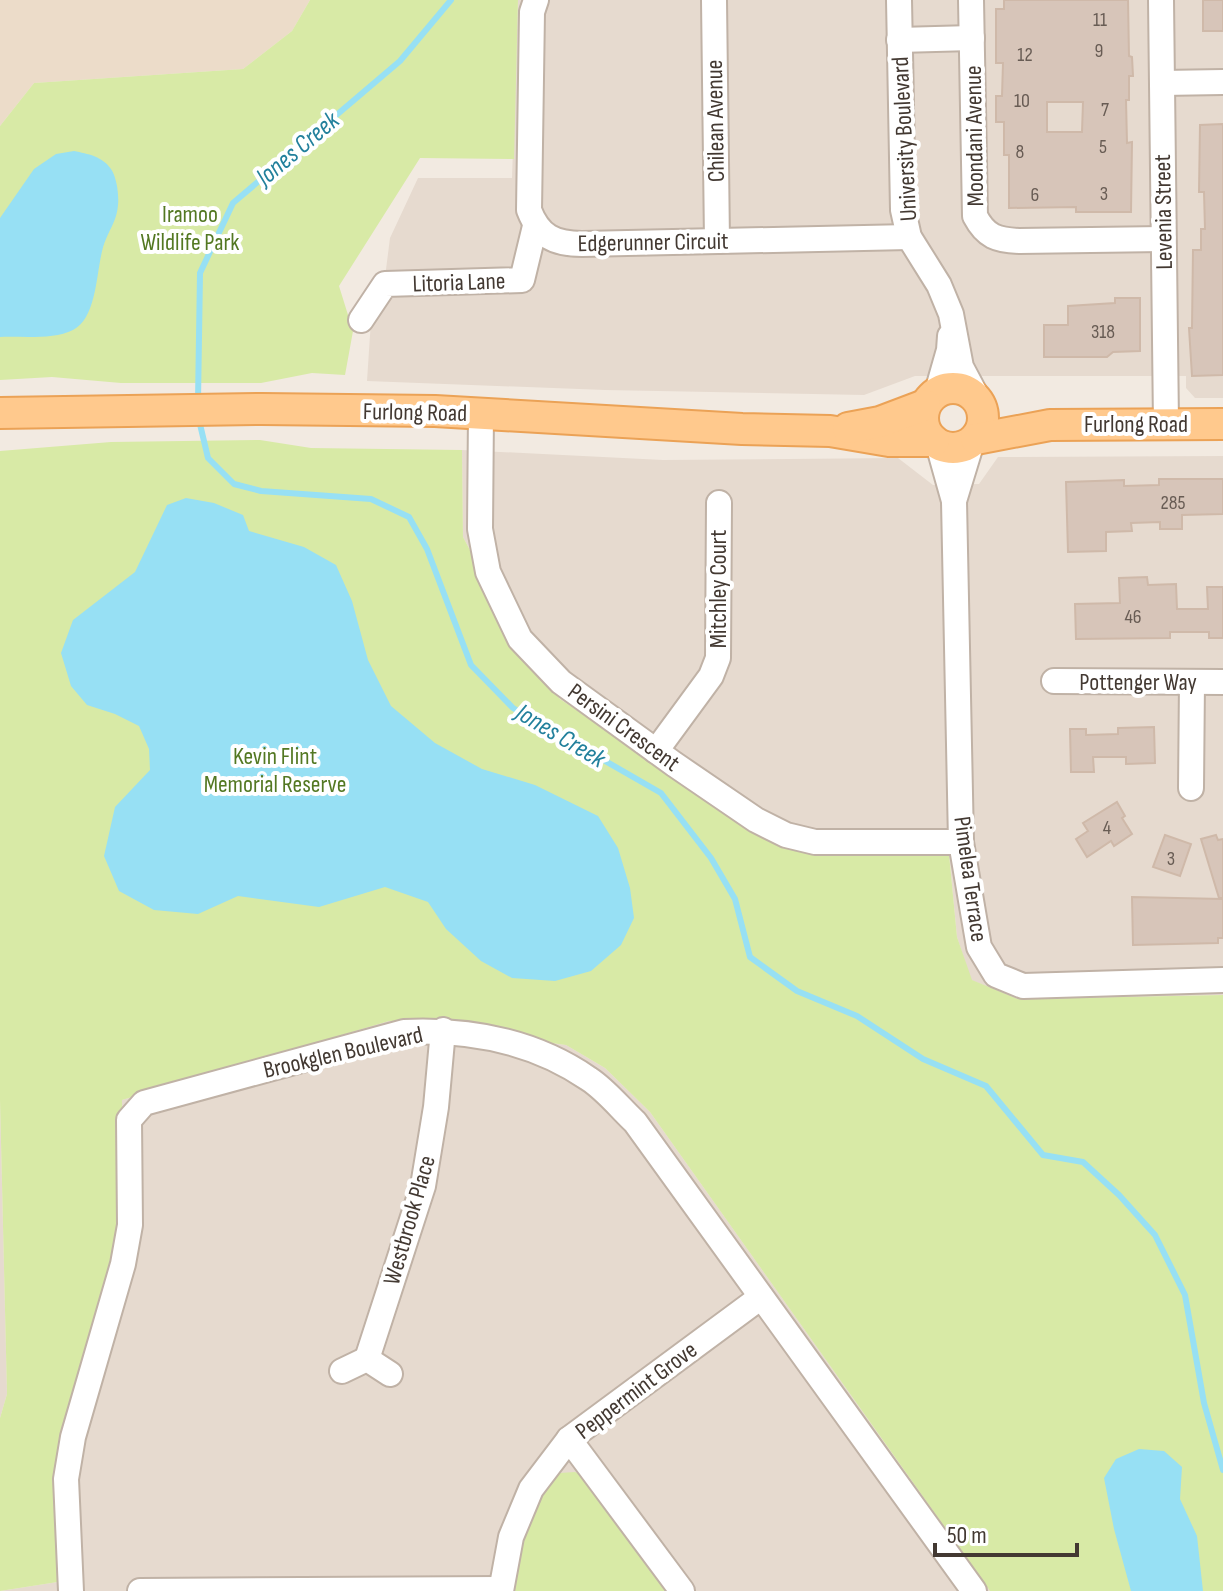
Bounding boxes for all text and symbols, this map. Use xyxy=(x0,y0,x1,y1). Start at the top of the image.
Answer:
house number: 11 xyxy=(1093,8,1107,32)
house number: 9 xyxy=(1095,39,1103,63)
house number: 12 xyxy=(1017,43,1033,67)
street label: University Boulevard xyxy=(886,56,923,222)
street label: Chilean Avenue xyxy=(700,59,731,182)
street label: Moondani Avenue xyxy=(959,65,990,207)
house number: 10 xyxy=(1014,89,1030,113)
house number: 7 xyxy=(1101,98,1109,122)
water label: Jones Creek xyxy=(248,105,347,194)
house number: 5 xyxy=(1099,135,1107,159)
house number: 8 xyxy=(1016,140,1024,164)
street label: Levenia Street xyxy=(1148,154,1179,270)
house number: 3 xyxy=(1100,182,1108,206)
house number: 6 xyxy=(1031,183,1039,207)
park label: Iramoo Wildlife Park xyxy=(141,200,239,257)
street label: Edgerunner Circuit xyxy=(577,227,729,258)
street label: Litoria Lane xyxy=(412,266,506,299)
house number: 318 xyxy=(1091,320,1115,344)
street label: Furlong Road xyxy=(363,397,467,428)
street label: Furlong Road xyxy=(1084,410,1188,439)
house number: 285 xyxy=(1160,491,1186,515)
street label: Mitchley Court xyxy=(704,530,733,648)
house number: 46 xyxy=(1124,605,1142,629)
street label: Pottenger Way xyxy=(1079,668,1197,697)
street label: Persini Crescent xyxy=(562,677,685,778)
water label: Jones Creek xyxy=(508,696,612,776)
park label: Kevin Flint Memorial Reserve xyxy=(204,742,346,799)
street label: Pimelea Terrace xyxy=(947,814,994,944)
house number: 4 xyxy=(1103,816,1111,840)
house number: 3 xyxy=(1167,847,1175,871)
street label: Brookglen Boulevard xyxy=(261,1020,426,1085)
street label: Westbrook Place xyxy=(377,1152,442,1288)
street label: Peppermint Grove xyxy=(570,1335,703,1446)
scale bar xyxy=(935,1507,1077,1557)
text: 50 m xyxy=(947,1521,987,1550)

